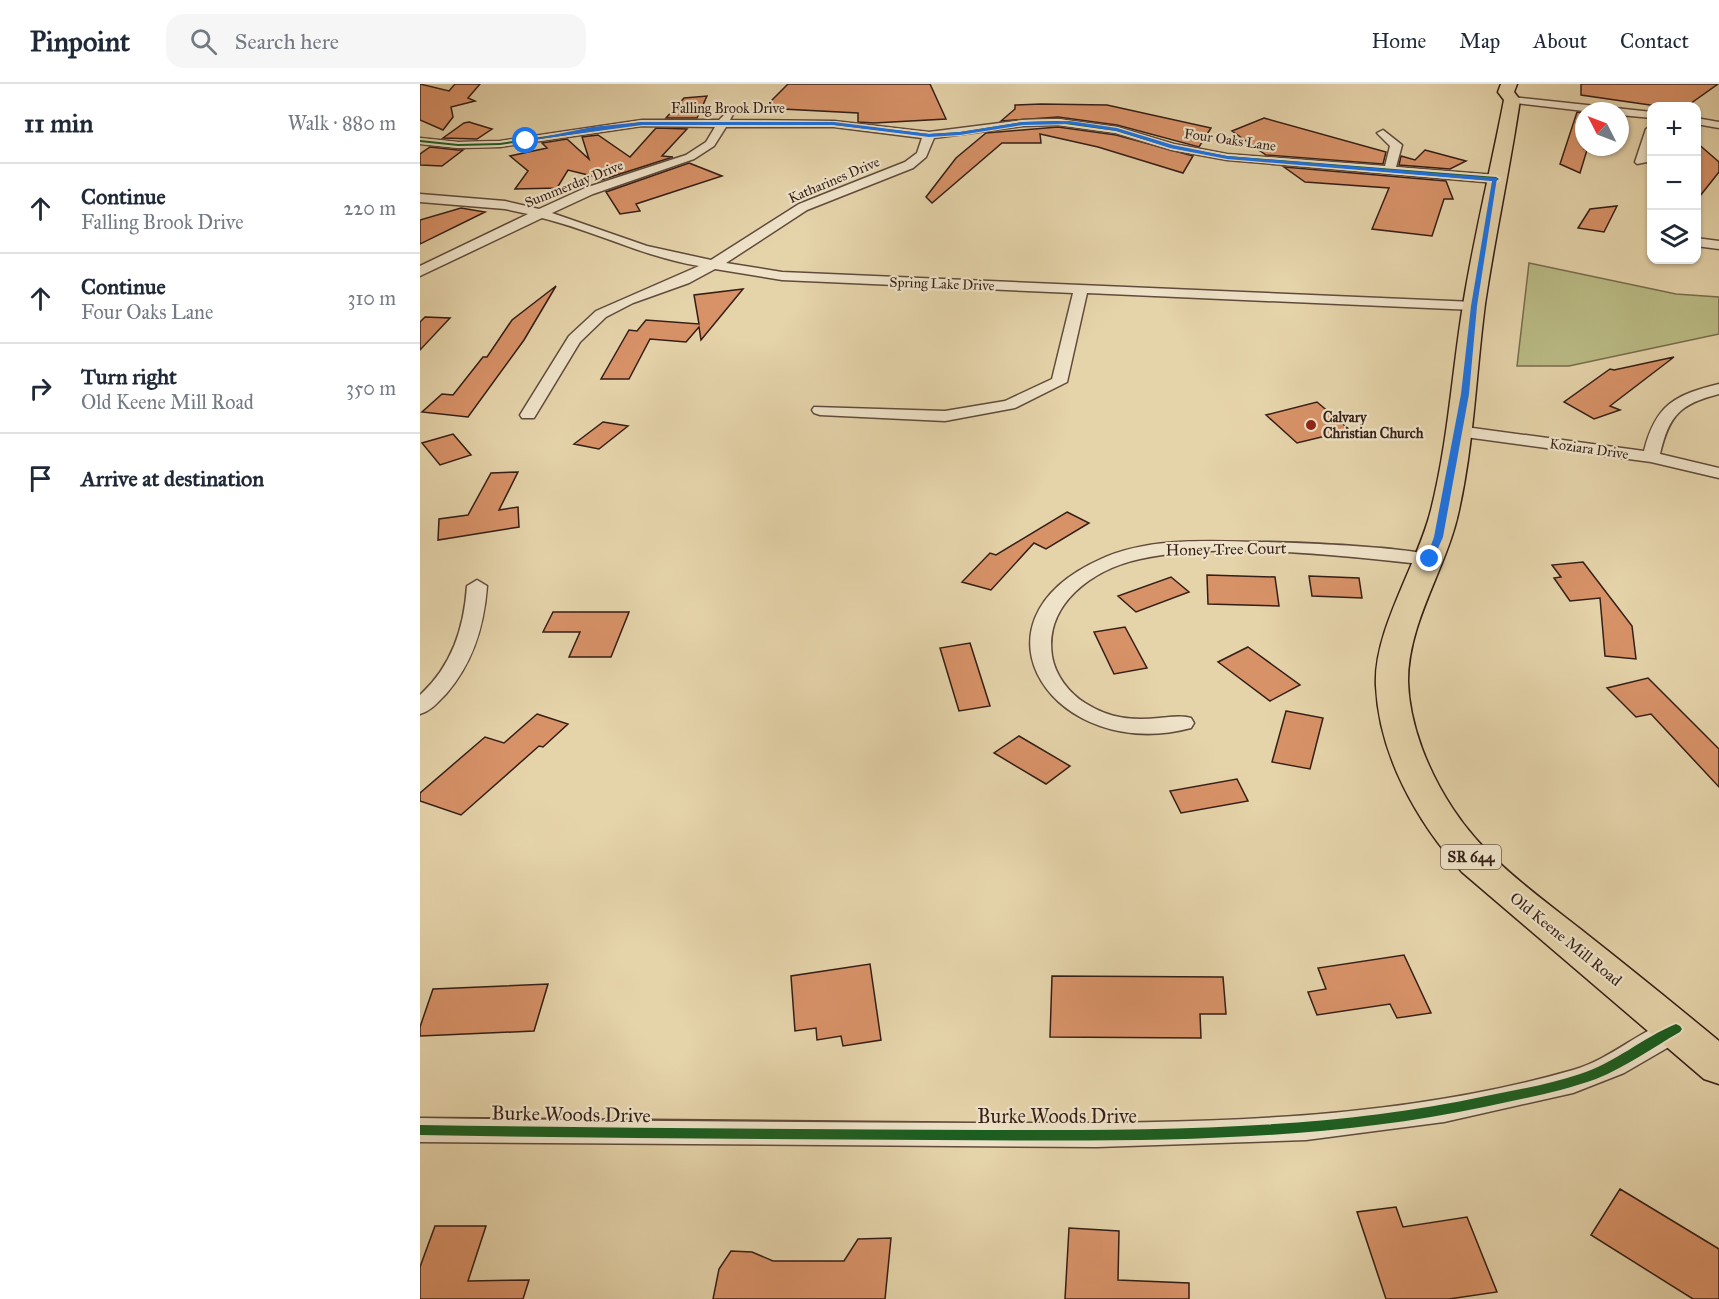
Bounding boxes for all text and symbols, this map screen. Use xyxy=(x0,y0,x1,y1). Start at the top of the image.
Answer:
search box xyxy=(166,14,586,68)
text: Pinpoint xyxy=(30,24,130,59)
icon: search xyxy=(187,25,220,58)
text: Search here xyxy=(235,28,339,55)
text: Home xyxy=(1371,28,1426,54)
text: Map xyxy=(1459,28,1500,54)
text: About xyxy=(1533,28,1587,54)
text: Contact xyxy=(1620,28,1689,54)
street label: Falling Brook Drive xyxy=(671,100,785,117)
north arrow xyxy=(1575,102,1629,156)
map controls xyxy=(1647,102,1701,264)
button: + xyxy=(1647,102,1701,156)
text: 11 min xyxy=(24,107,93,139)
text: Walk · 880 m xyxy=(288,111,396,135)
street label: Four Oaks Lane xyxy=(1183,125,1277,155)
route start xyxy=(512,127,538,153)
street label: Katharines Drive xyxy=(786,153,882,207)
street label: Summerday Drive xyxy=(522,156,626,211)
button: − xyxy=(1647,156,1701,210)
text: Continue xyxy=(81,183,166,210)
icon: ahead xyxy=(24,192,57,225)
text: 220 m xyxy=(344,196,396,220)
text: Falling Brook Drive xyxy=(81,210,244,234)
button: layers xyxy=(1647,210,1701,264)
text: Continue xyxy=(81,273,166,300)
street label: Spring Lake Drive xyxy=(889,274,995,294)
icon: ahead xyxy=(24,282,57,315)
text: 310 m xyxy=(347,286,396,310)
text: Four Oaks Lane xyxy=(81,300,213,324)
text: Turn right xyxy=(81,363,177,390)
icon: right xyxy=(24,372,57,405)
text: 350 m xyxy=(346,376,396,400)
text: Old Keene Mill Road xyxy=(81,390,254,414)
place label: Calvary Christian Church xyxy=(1323,409,1424,442)
marker: Calvary Christian Church xyxy=(1304,418,1318,432)
street label: Koziara Drive xyxy=(1548,435,1630,463)
icon: arrive xyxy=(24,462,57,495)
text: Arrive at destination xyxy=(81,465,264,492)
street label: Honey Tree Court xyxy=(1166,538,1287,560)
route end xyxy=(1416,545,1442,571)
road number: SR 644 xyxy=(1441,845,1501,869)
street label: Old Keene Mill Road xyxy=(1506,888,1626,990)
street label: Burke Woods Drive xyxy=(491,1101,651,1127)
street label: Burke Woods Drive xyxy=(977,1104,1137,1128)

